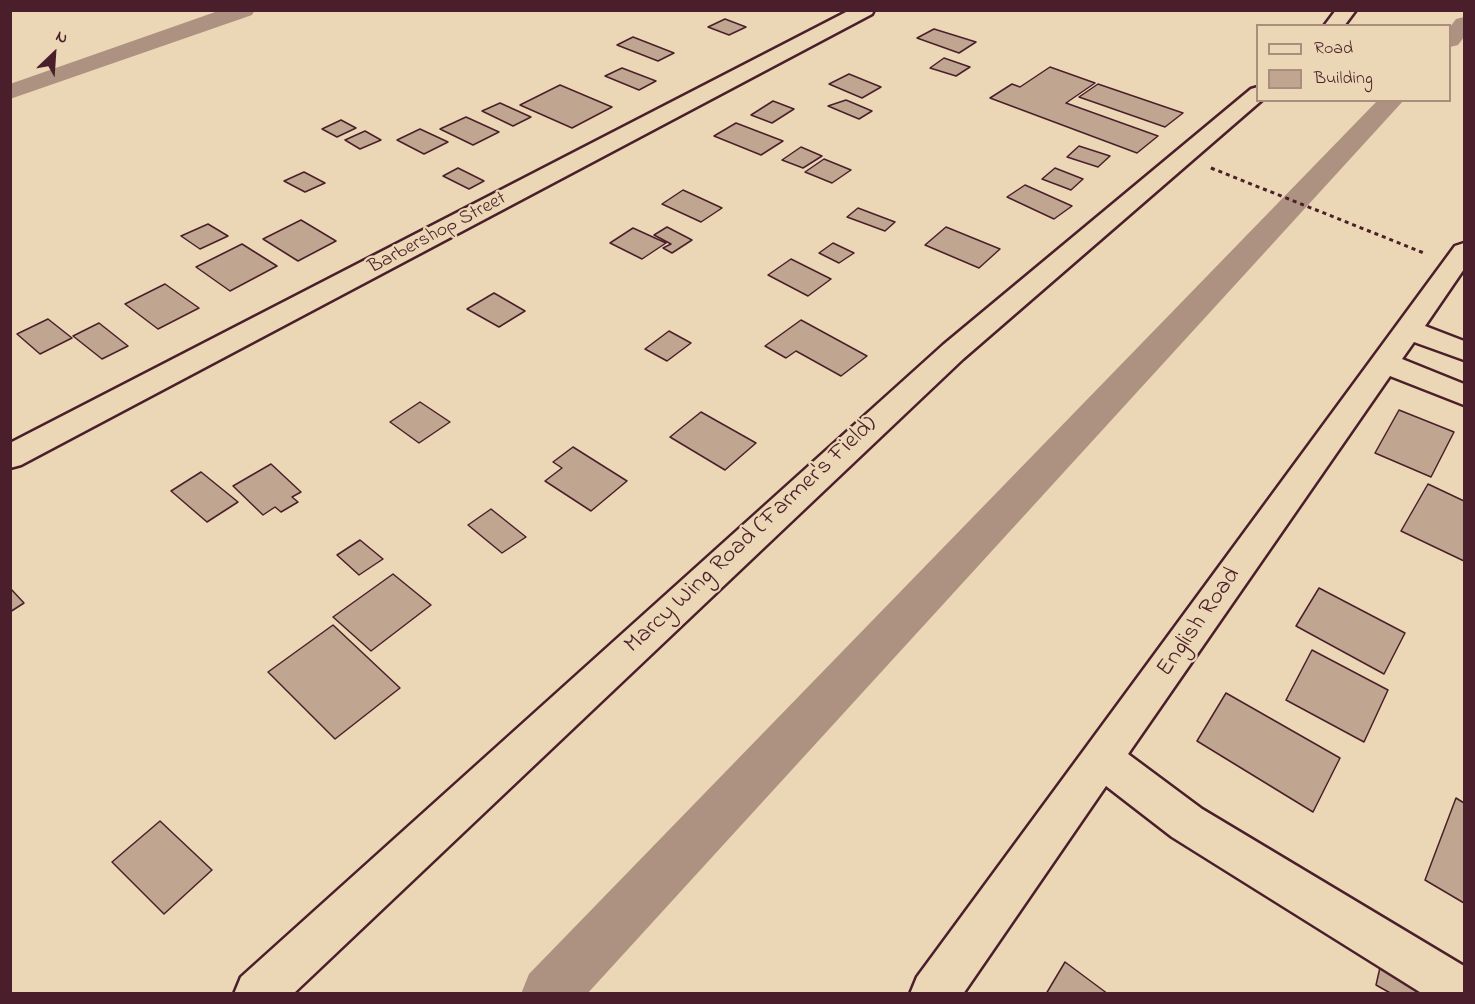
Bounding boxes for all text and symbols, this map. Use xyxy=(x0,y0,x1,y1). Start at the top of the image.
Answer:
north arrow xyxy=(24,24,84,84)
legend xyxy=(1256,24,1451,102)
text: N xyxy=(52,25,72,51)
text: Road xyxy=(1314,36,1353,62)
text: Building xyxy=(1314,66,1373,92)
street label: Barbershop Street xyxy=(365,188,511,280)
street label: Marcy Wing Road (Farmer's Field) xyxy=(620,411,884,661)
street label: English Road xyxy=(1152,563,1248,683)

